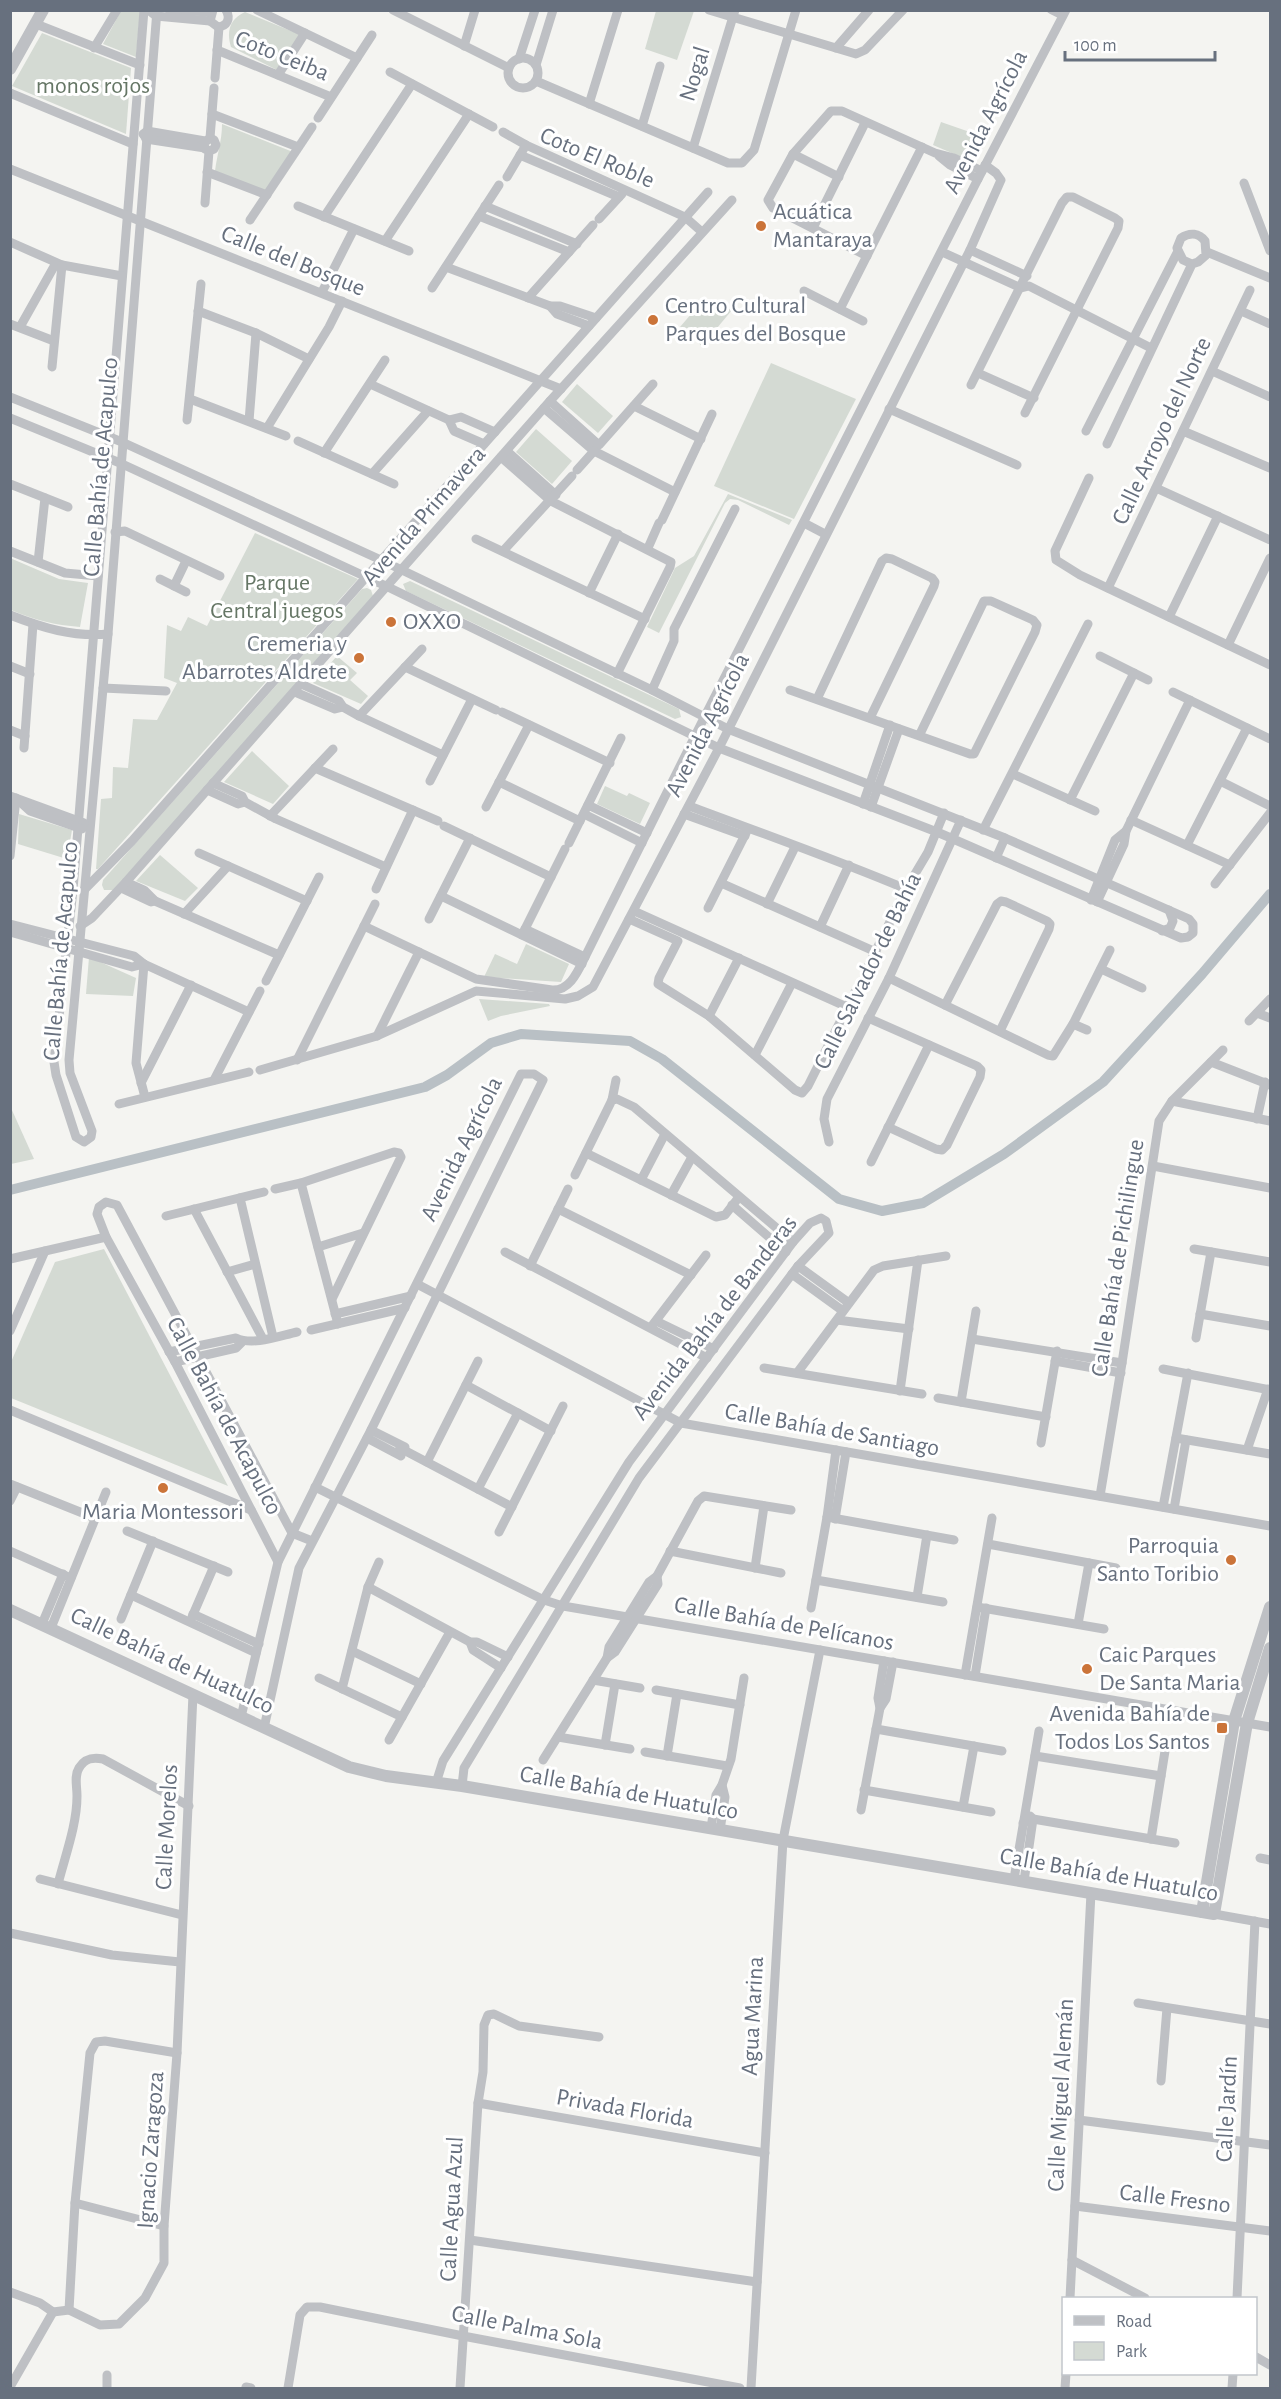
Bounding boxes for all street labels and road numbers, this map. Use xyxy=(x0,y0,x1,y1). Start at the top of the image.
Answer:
street label: Coto Ceiba xyxy=(232,26,332,86)
street label: Nogal xyxy=(675,44,715,104)
street label: Avenida Agrícola xyxy=(940,47,1032,197)
street label: Coto El Roble xyxy=(536,123,658,193)
street label: Calle del Bosque xyxy=(218,221,368,301)
street label: Calle Arroyo del Norte xyxy=(1108,334,1216,528)
street label: Calle Bahía de Acapulco xyxy=(79,356,123,578)
street label: Avenida Primavera xyxy=(357,442,491,590)
street label: Avenida Agrícola xyxy=(662,650,754,800)
street label: Calle Bahía de Acapulco xyxy=(39,840,83,1062)
street label: Calle Salvador de Bahía xyxy=(810,869,926,1073)
street label: Avenida Agrícola xyxy=(417,1073,507,1225)
street label: Calle Bahía de Pichilingue xyxy=(1087,1138,1149,1378)
street label: Avenida Bahía de Banderas xyxy=(628,1211,802,1425)
street label: Calle Bahía de Acapulco xyxy=(162,1313,286,1519)
street label: Calle Bahía de Santiago xyxy=(723,1399,941,1461)
street label: Calle Bahía de Pelícanos xyxy=(672,1593,896,1655)
street label: Calle Bahía de Huatulco xyxy=(67,1603,277,1719)
street label: Calle Bahía de Huatulco xyxy=(518,1762,740,1824)
street label: Calle Morelos xyxy=(152,1764,182,1890)
street label: Calle Bahía de Huatulco xyxy=(998,1844,1220,1906)
street label: Agua Marina xyxy=(738,1956,768,2076)
street label: Calle Miguel Alemán xyxy=(1044,1998,1078,2192)
street label: Calle Jardín xyxy=(1212,2055,1242,2163)
street label: Ignacio Zaragoza xyxy=(134,2070,168,2230)
street label: Privada Florida xyxy=(555,2085,695,2133)
street label: Calle Agua Azul xyxy=(436,2136,468,2282)
street label: Calle Fresno xyxy=(1118,2180,1232,2218)
street label: Calle Palma Sola xyxy=(450,2302,604,2354)

